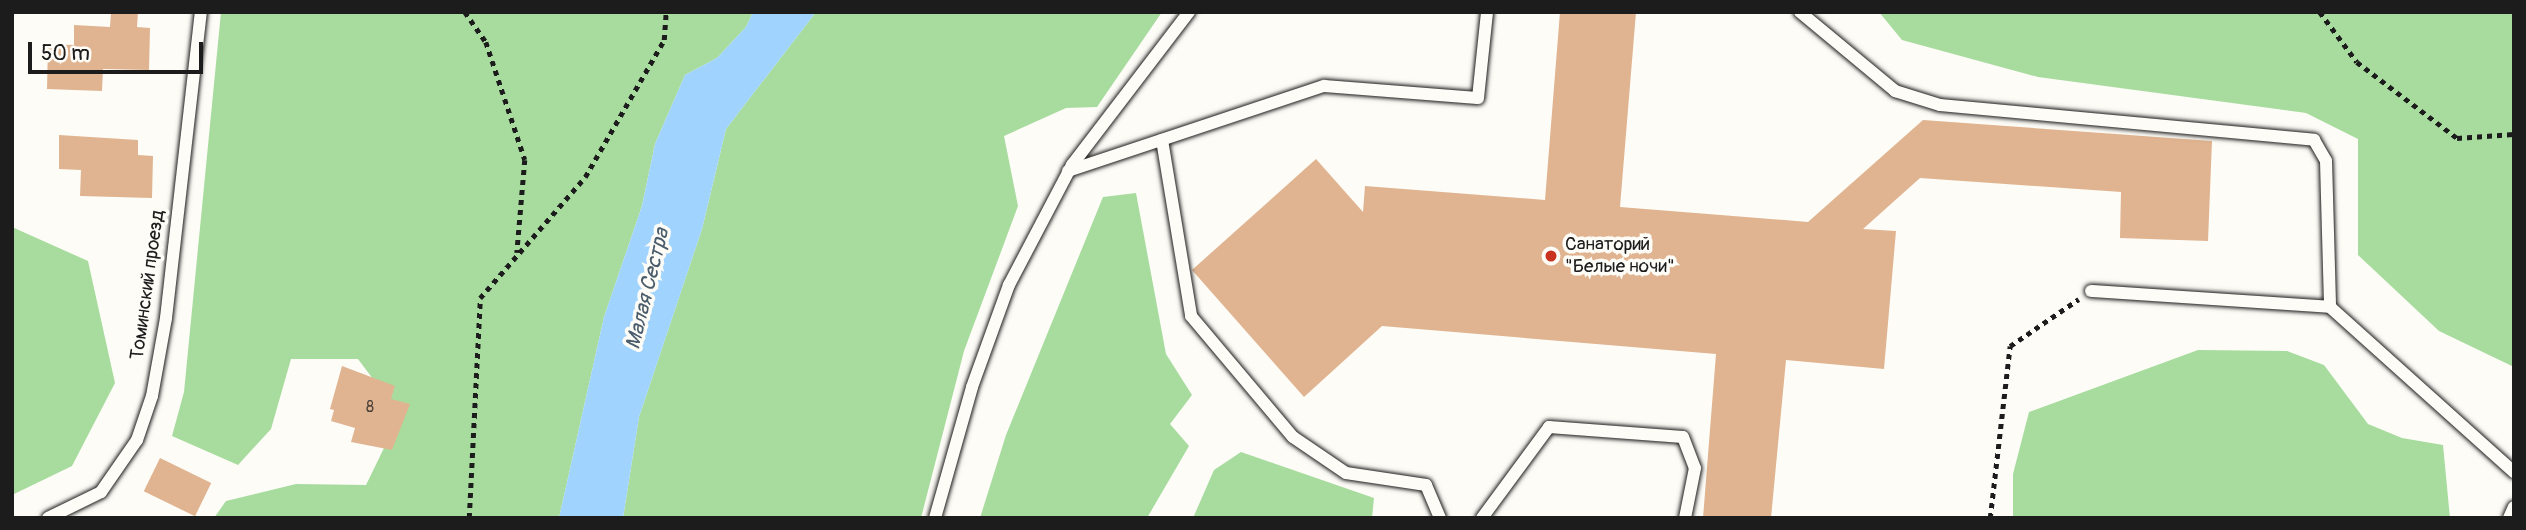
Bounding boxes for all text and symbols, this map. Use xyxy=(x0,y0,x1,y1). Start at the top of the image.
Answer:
scale bar xyxy=(32,28,206,72)
text: 50 m xyxy=(41,40,90,67)
street label: Томинский проезд xyxy=(126,209,170,361)
water label: Малая Сестра xyxy=(621,226,675,352)
place label: Санаторий "Белые ночи" xyxy=(1565,234,1675,278)
marker: Санаторий "Белые ночи" xyxy=(1543,248,1559,264)
house number: 8 xyxy=(366,397,374,417)

